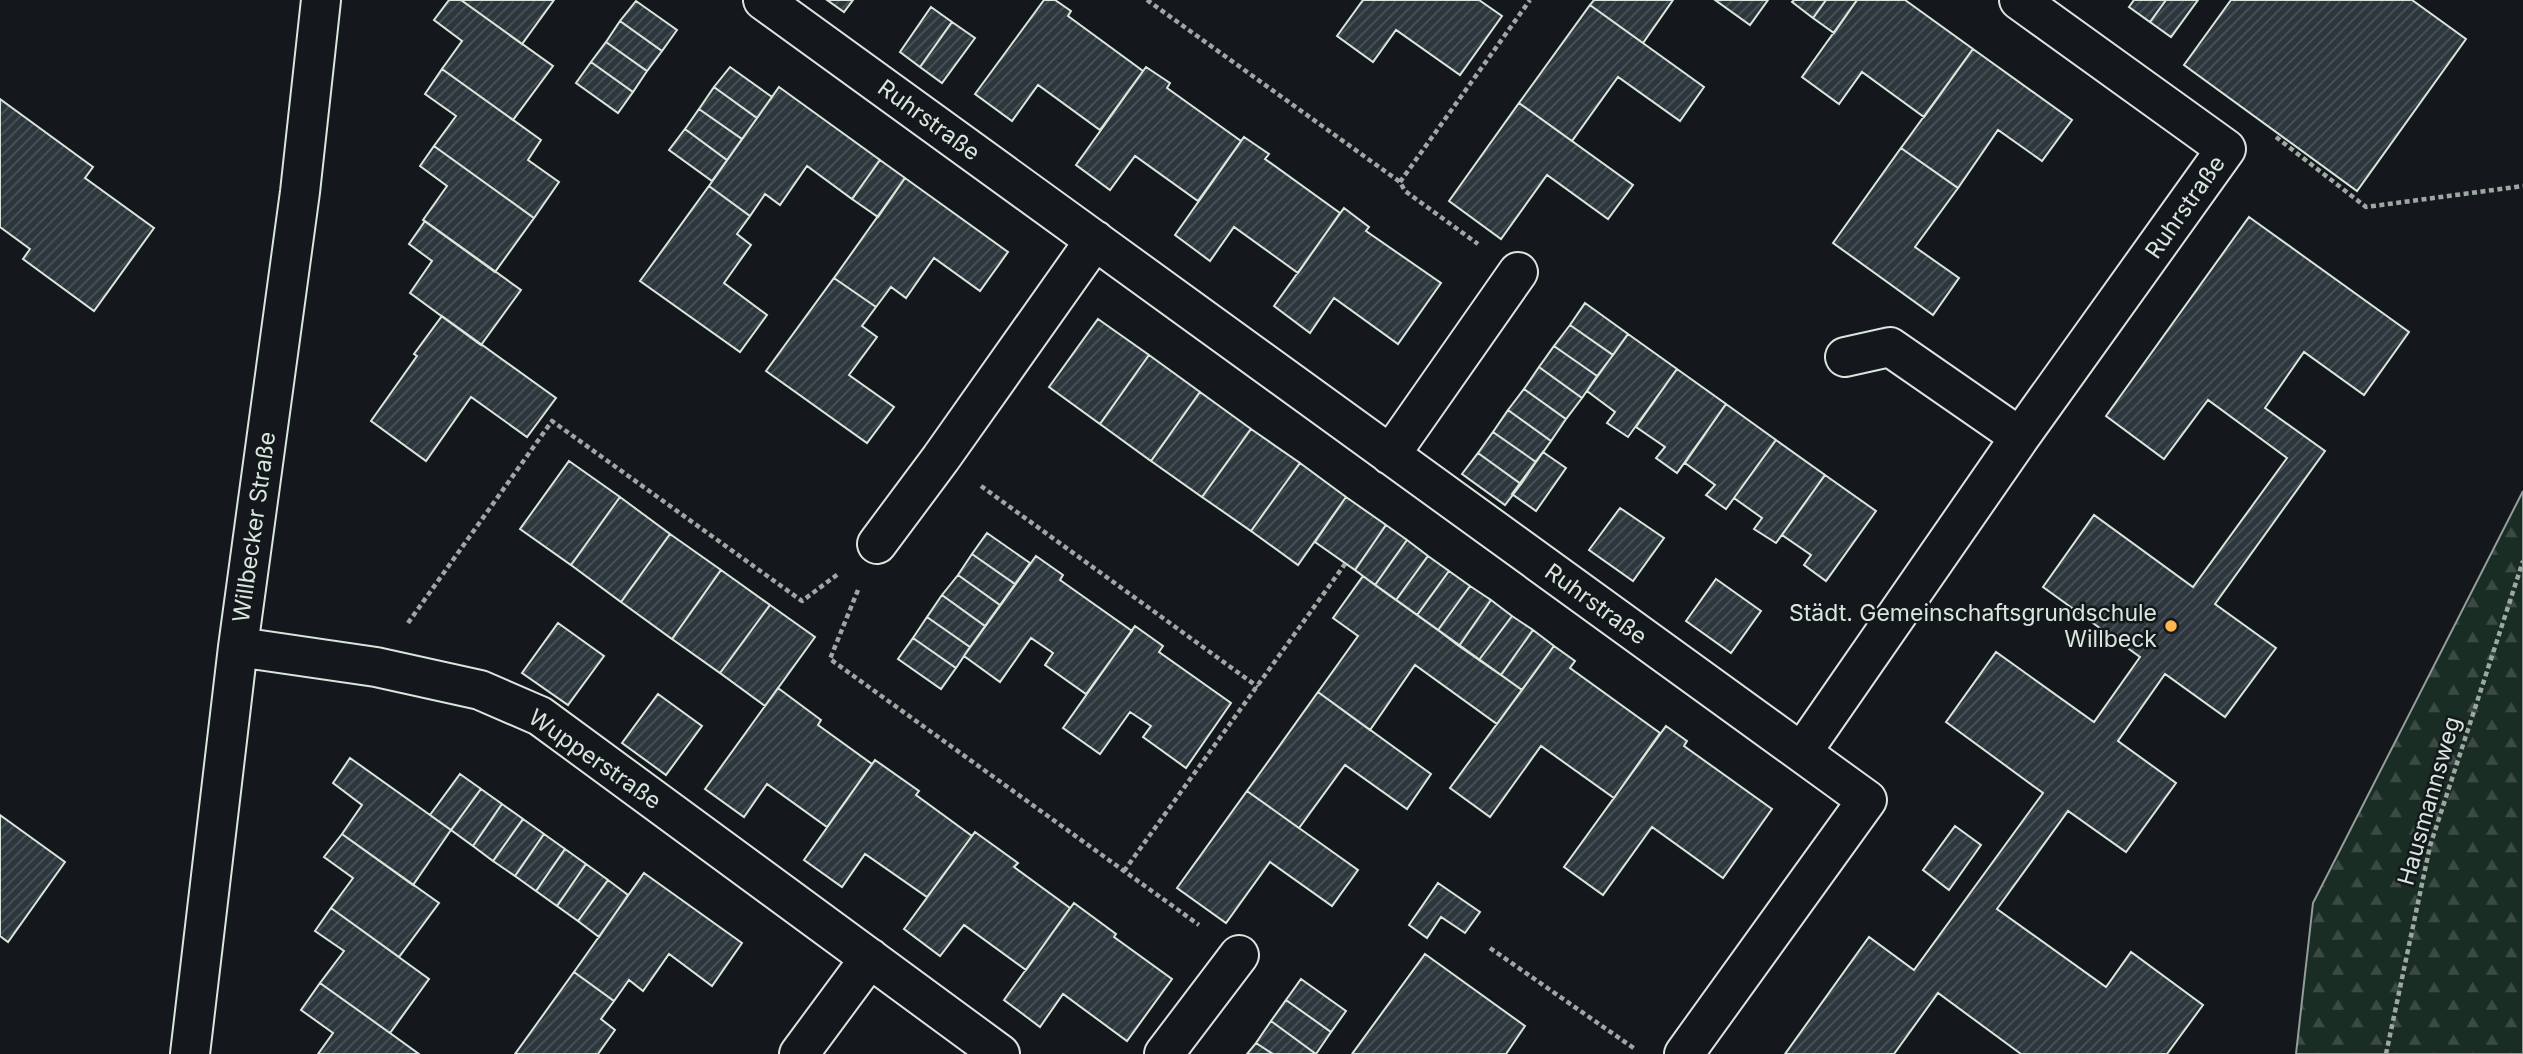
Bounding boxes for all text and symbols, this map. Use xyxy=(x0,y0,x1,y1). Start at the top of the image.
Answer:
street label: Ruhrstraße xyxy=(872,74,986,166)
street label: Ruhrstraße xyxy=(2139,150,2231,264)
street label: Willbecker Straße xyxy=(227,430,281,624)
street label: Ruhrstraße xyxy=(1539,558,1653,650)
place label: Städt. Gemeinschaftsgrundschule Willbeck xyxy=(1789,599,2157,653)
marker: Städt. Gemeinschaftsgrundschule Willbeck xyxy=(2163,618,2179,634)
street label: Wupperstraße xyxy=(523,703,667,815)
street label: Hausmannsweg xyxy=(2392,713,2466,889)

